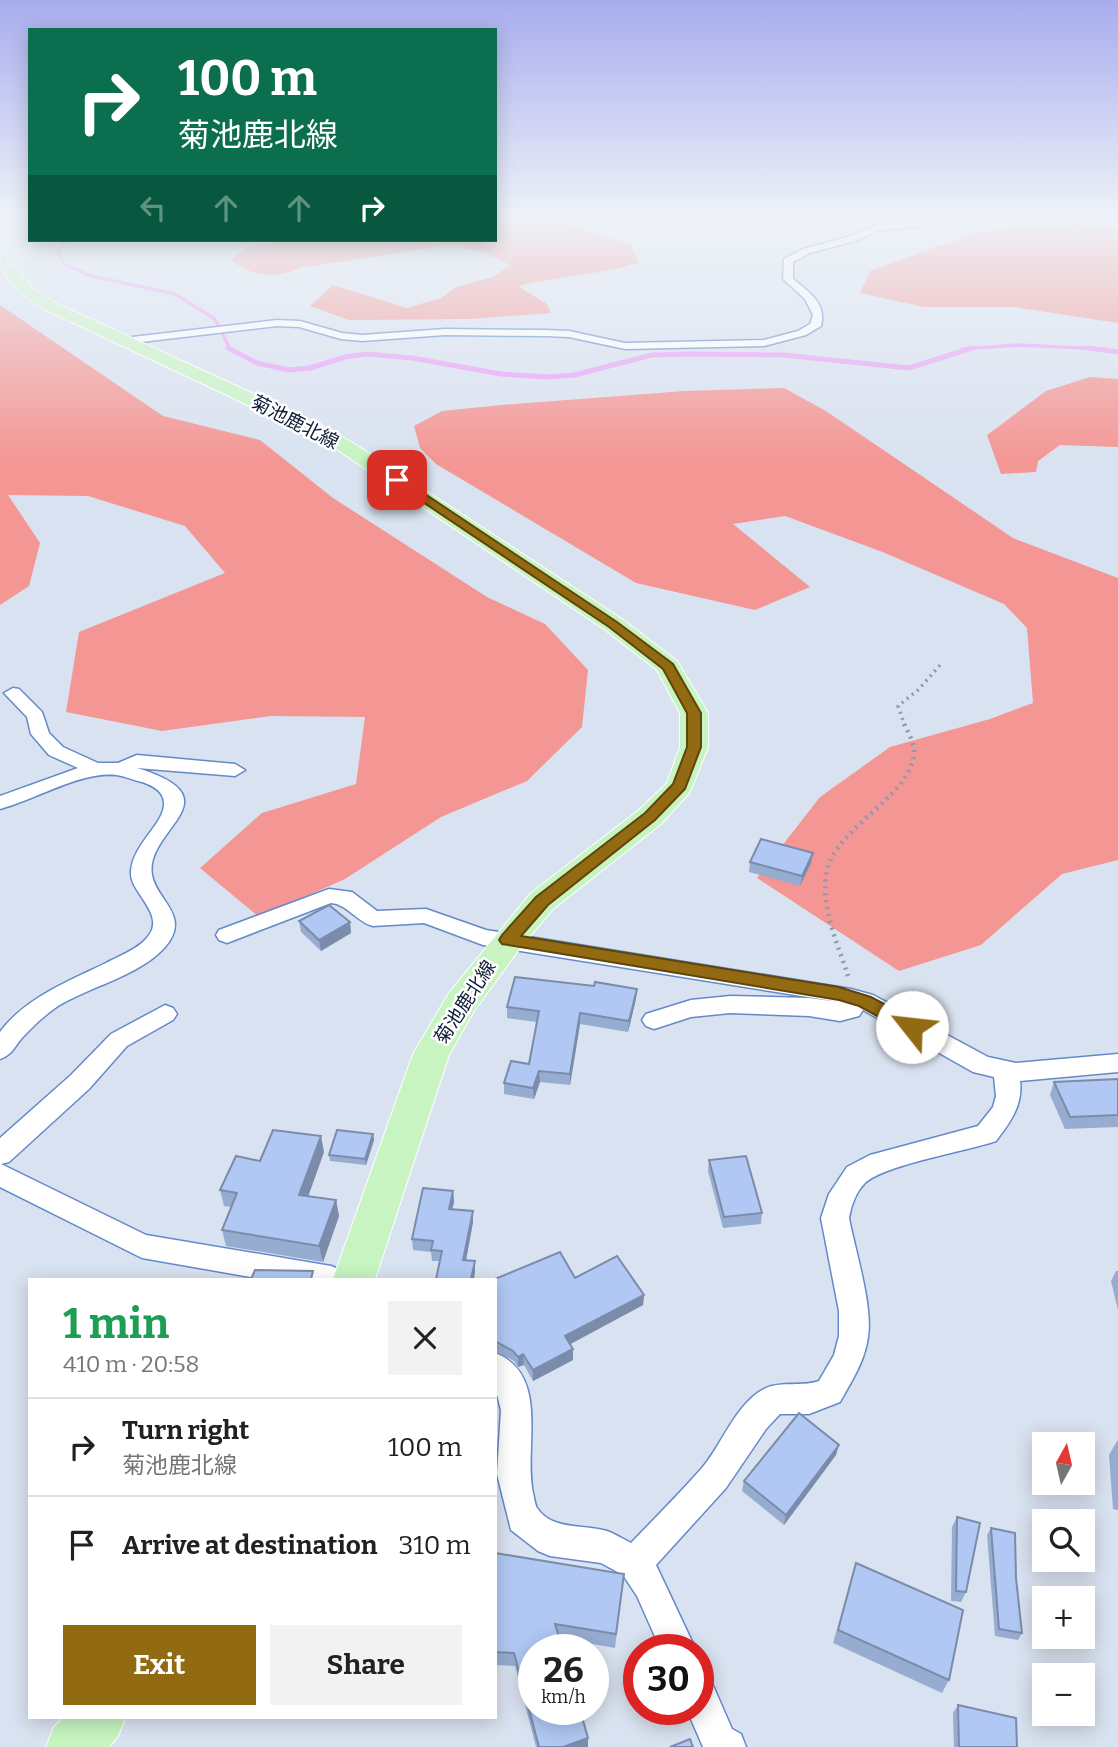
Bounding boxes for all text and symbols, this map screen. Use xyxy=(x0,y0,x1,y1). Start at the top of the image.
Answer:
text: 100 m xyxy=(178,49,317,108)
icon: right xyxy=(63,56,154,147)
text: 菊池鹿北線 xyxy=(178,116,338,154)
icon: left xyxy=(134,189,172,227)
icon: ahead xyxy=(207,189,245,227)
icon: ahead xyxy=(280,189,318,227)
icon: right xyxy=(353,189,391,227)
street label: 菊池鹿北線 xyxy=(247,390,343,454)
pin xyxy=(367,450,427,510)
icon: arrive xyxy=(378,461,416,499)
street label: 菊池鹿北線 xyxy=(429,956,501,1048)
position arrow xyxy=(875,990,949,1064)
text: 1 min xyxy=(63,1299,169,1349)
button: close xyxy=(388,1301,462,1375)
text: 410 m · 20:58 xyxy=(63,1350,199,1378)
text: Turn right xyxy=(122,1415,249,1446)
icon: right xyxy=(63,1428,101,1466)
text: 100 m xyxy=(388,1432,462,1463)
north arrow xyxy=(1032,1432,1096,1494)
map controls xyxy=(1032,1432,1095,1726)
text: 菊池鹿北線 xyxy=(122,1451,237,1479)
button: search xyxy=(1032,1509,1095,1572)
icon: arrive xyxy=(63,1526,101,1564)
text: Arrive at destination xyxy=(122,1530,377,1561)
text: 310 m xyxy=(398,1530,471,1561)
button: + xyxy=(1032,1586,1095,1649)
button: Exit xyxy=(63,1625,256,1705)
button: Share xyxy=(270,1625,462,1705)
speed limit sign: 30 xyxy=(623,1634,714,1725)
text: 26 xyxy=(543,1649,584,1691)
button: − xyxy=(1032,1663,1095,1726)
text: km/h xyxy=(541,1686,586,1708)

